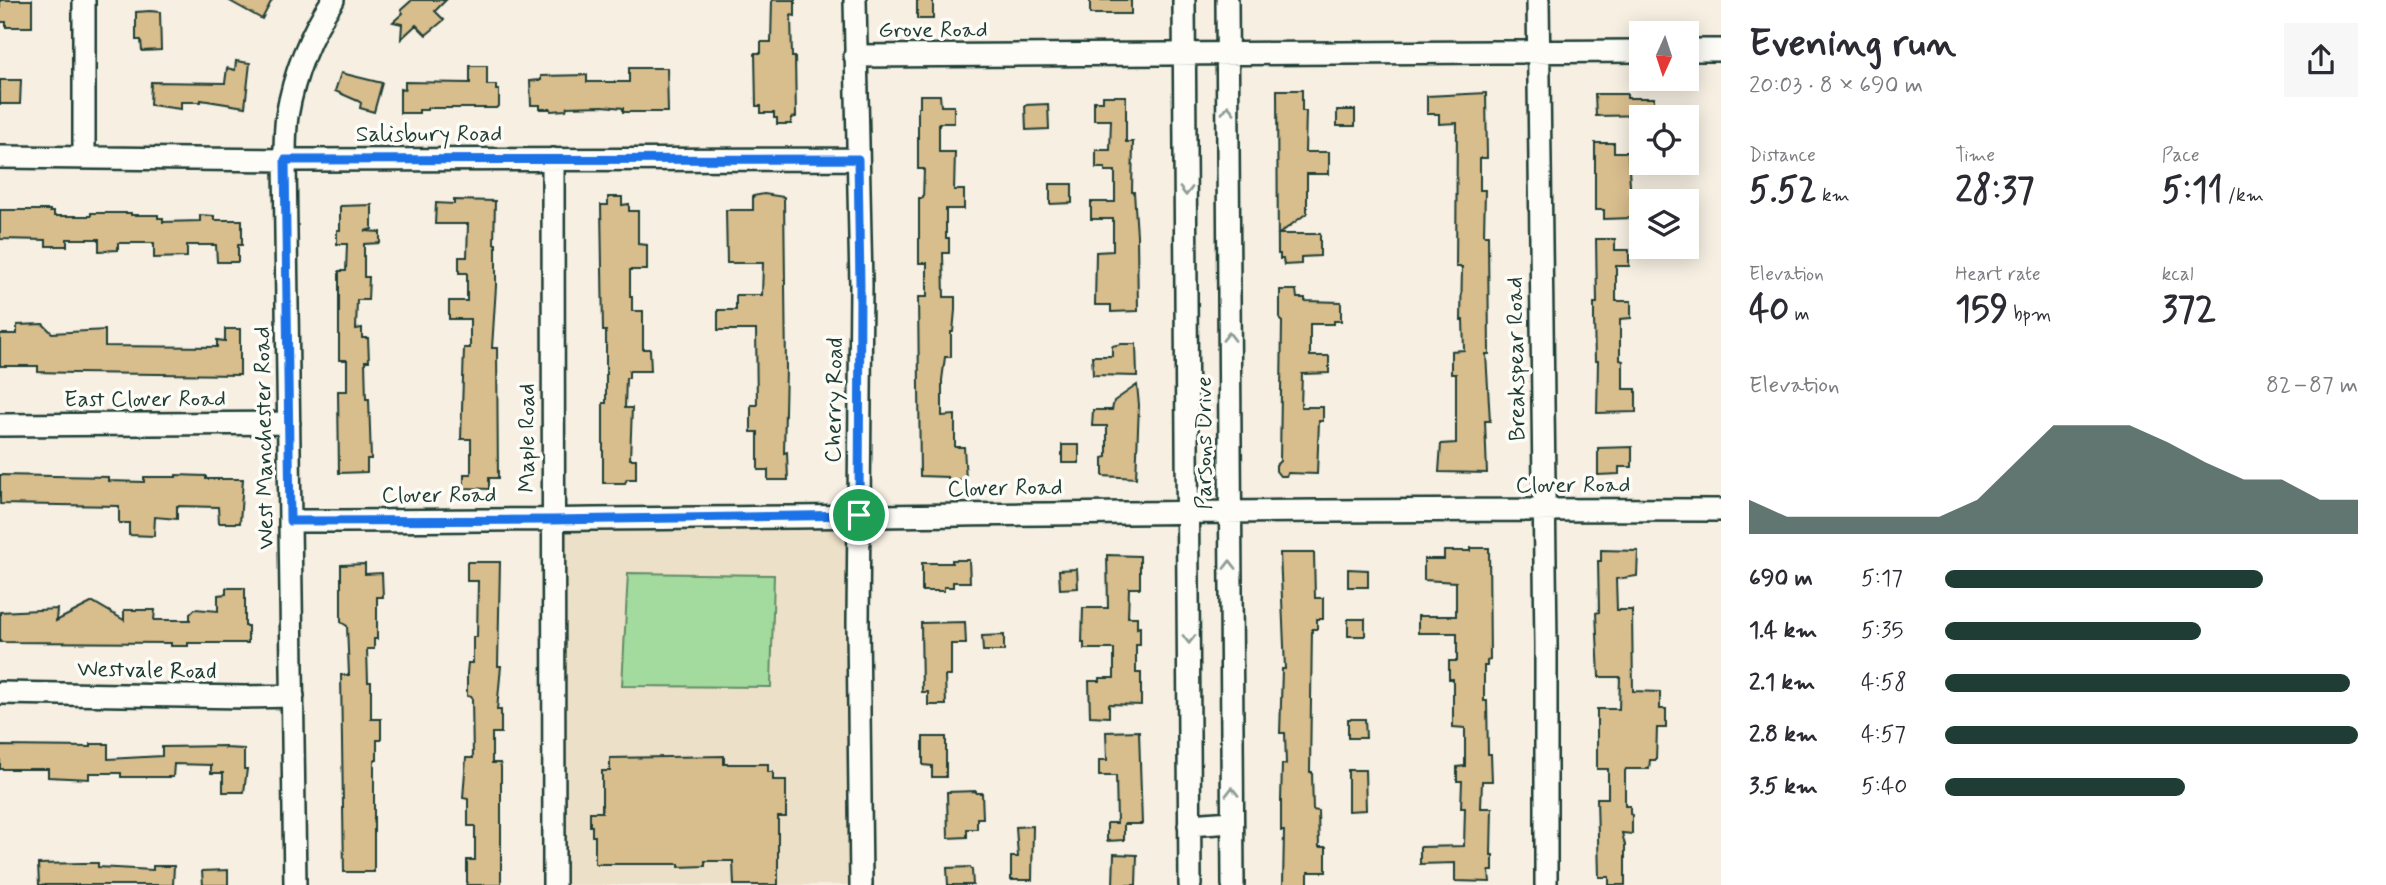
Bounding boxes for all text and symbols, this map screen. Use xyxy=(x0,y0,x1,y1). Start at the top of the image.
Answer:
street label: Grove Road xyxy=(878,16,988,46)
text: Evening run xyxy=(1749,20,1956,69)
north arrow xyxy=(1629,21,1699,91)
map controls xyxy=(1629,21,1699,259)
button: share xyxy=(2284,23,2358,97)
text: 20:03 · 8 × 690 m xyxy=(1749,71,1923,101)
one-way arrow xyxy=(1220,104,1236,115)
button: locate xyxy=(1629,105,1699,175)
street label: Salisbury Road xyxy=(356,120,502,150)
text: Distance xyxy=(1749,143,1816,168)
text: Time xyxy=(1955,143,1995,168)
text: Pace xyxy=(2162,143,2199,168)
text: 5.52 xyxy=(1749,168,1817,214)
text: 28:37 xyxy=(1955,168,2034,214)
text: 5:11 xyxy=(2162,168,2223,214)
text: km xyxy=(1817,183,1850,208)
text: /km xyxy=(2223,183,2264,208)
one-way arrow xyxy=(1178,185,1193,196)
button: layers xyxy=(1629,189,1699,259)
text: Elevation xyxy=(1749,262,1824,287)
text: Heart rate xyxy=(1955,262,2041,287)
text: kcal xyxy=(2162,262,2194,287)
street label: Breakspear Road xyxy=(1501,276,1533,441)
text: 40 xyxy=(1749,287,1789,333)
text: 159 xyxy=(1955,287,2008,333)
text: 372 xyxy=(2162,287,2216,333)
text: m xyxy=(1789,302,1810,327)
text: bpm xyxy=(2008,302,2051,327)
street label: West Manchester Road xyxy=(248,326,282,550)
one-way arrow xyxy=(1221,332,1237,342)
street label: Cherry Road xyxy=(819,337,851,463)
text: Elevation xyxy=(1749,371,1840,401)
text: 82–87 m xyxy=(2266,371,2358,401)
street label: Parsons Drive xyxy=(1190,376,1220,510)
street label: Maple Road xyxy=(513,383,543,493)
street label: East Clover Road xyxy=(64,385,226,415)
street label: Clover Road xyxy=(1515,471,1631,501)
street label: Clover Road xyxy=(947,473,1063,505)
street label: Clover Road xyxy=(381,481,497,511)
pin xyxy=(829,485,889,545)
icon: arrive xyxy=(840,496,878,534)
one-way arrow xyxy=(1222,559,1238,570)
text: 690 m xyxy=(1749,564,1813,594)
text: 5:17 xyxy=(1861,564,1903,594)
text: 1.4 km xyxy=(1749,616,1817,646)
text: 5:35 xyxy=(1861,616,1904,646)
one-way arrow xyxy=(1181,634,1197,644)
street label: Westvale Road xyxy=(77,655,217,687)
text: 2.1 km xyxy=(1749,668,1815,698)
text: 4:58 xyxy=(1861,668,1907,698)
text: 2.8 km xyxy=(1749,720,1818,750)
text: 4:57 xyxy=(1861,720,1906,750)
text: 3.5 km xyxy=(1749,772,1818,802)
text: 5:40 xyxy=(1861,772,1907,802)
one-way arrow xyxy=(1224,787,1240,797)

